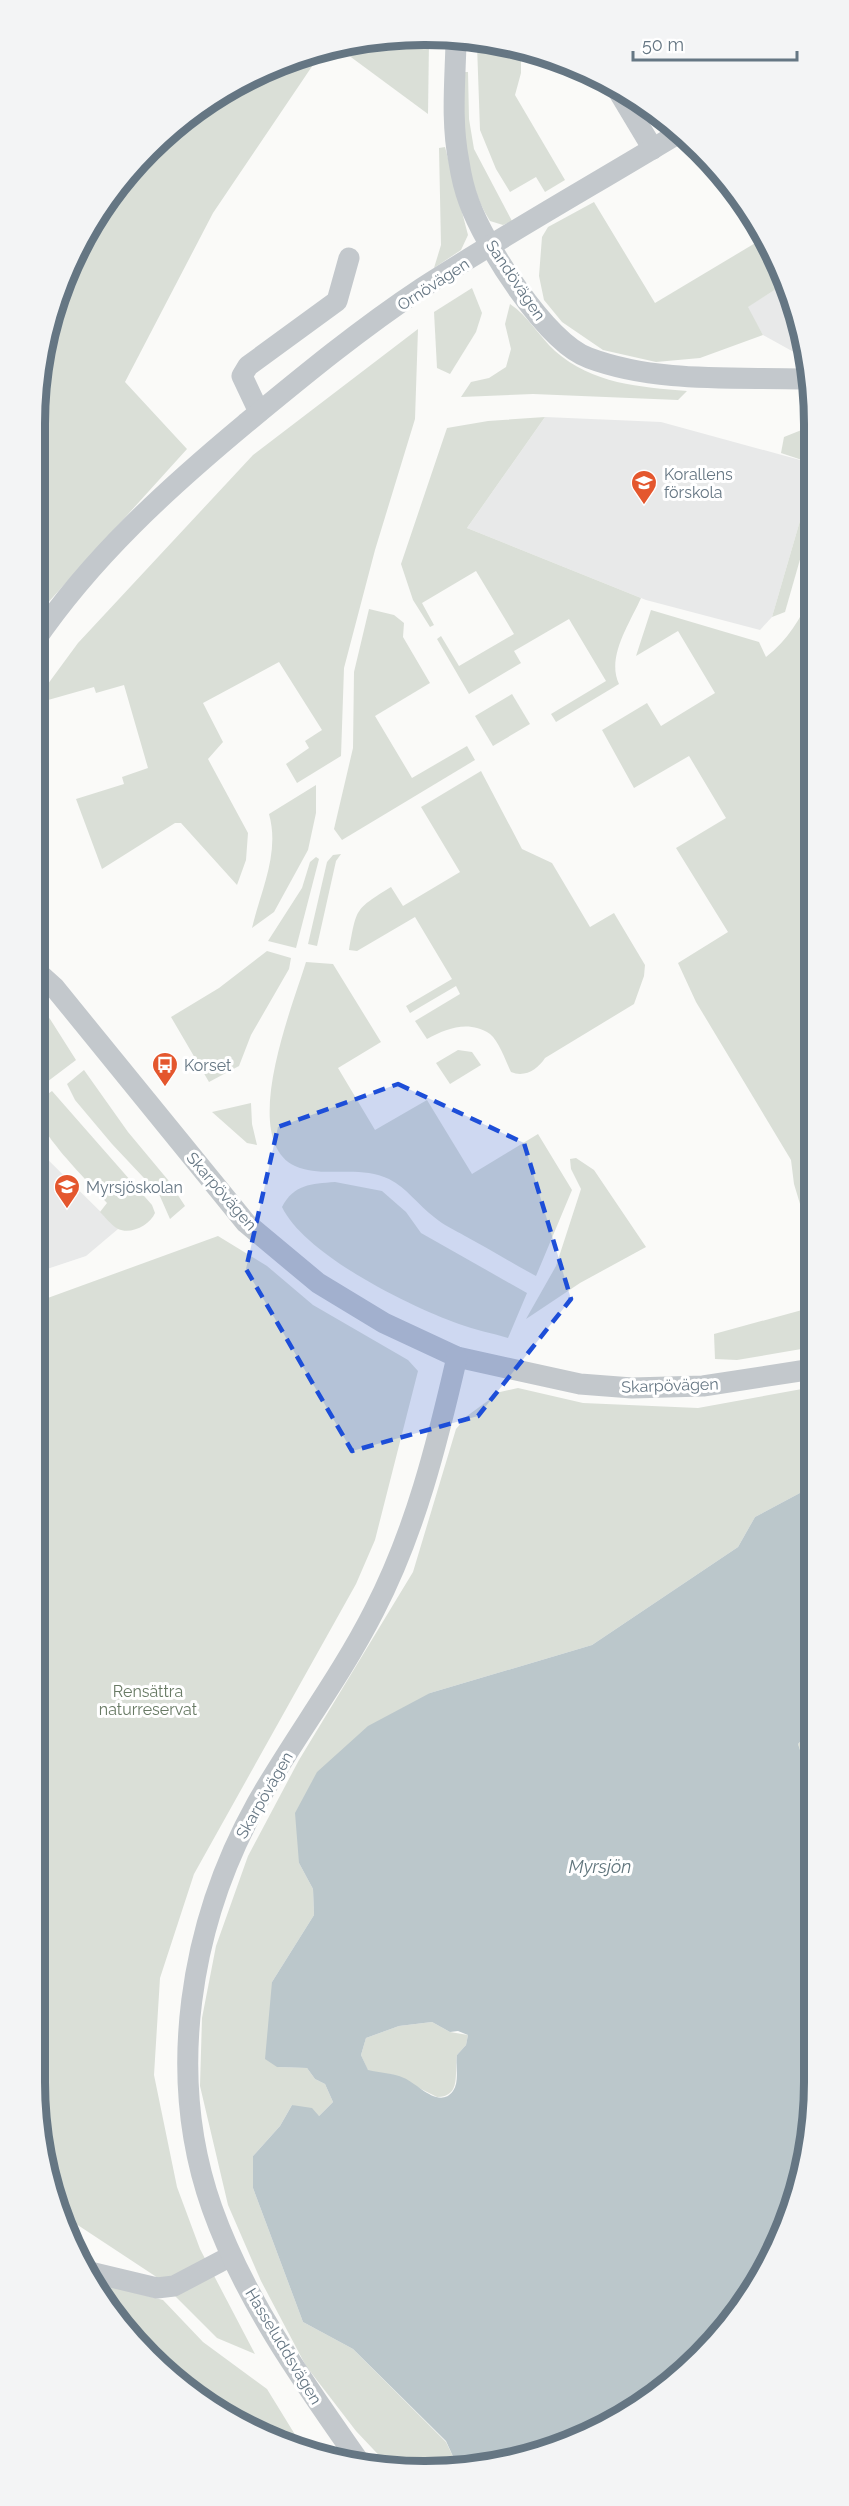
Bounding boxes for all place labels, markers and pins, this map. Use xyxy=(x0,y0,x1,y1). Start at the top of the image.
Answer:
place label: Korallens förskola xyxy=(664,465,733,502)
school or university icon: Korallens förskola xyxy=(629,468,659,506)
bus stop icon: Korset xyxy=(150,1050,180,1088)
place label: Korset xyxy=(184,1056,232,1075)
school or university icon: Myrsjöskolan xyxy=(52,1172,82,1210)
place label: Myrsjöskolan xyxy=(86,1178,183,1197)

